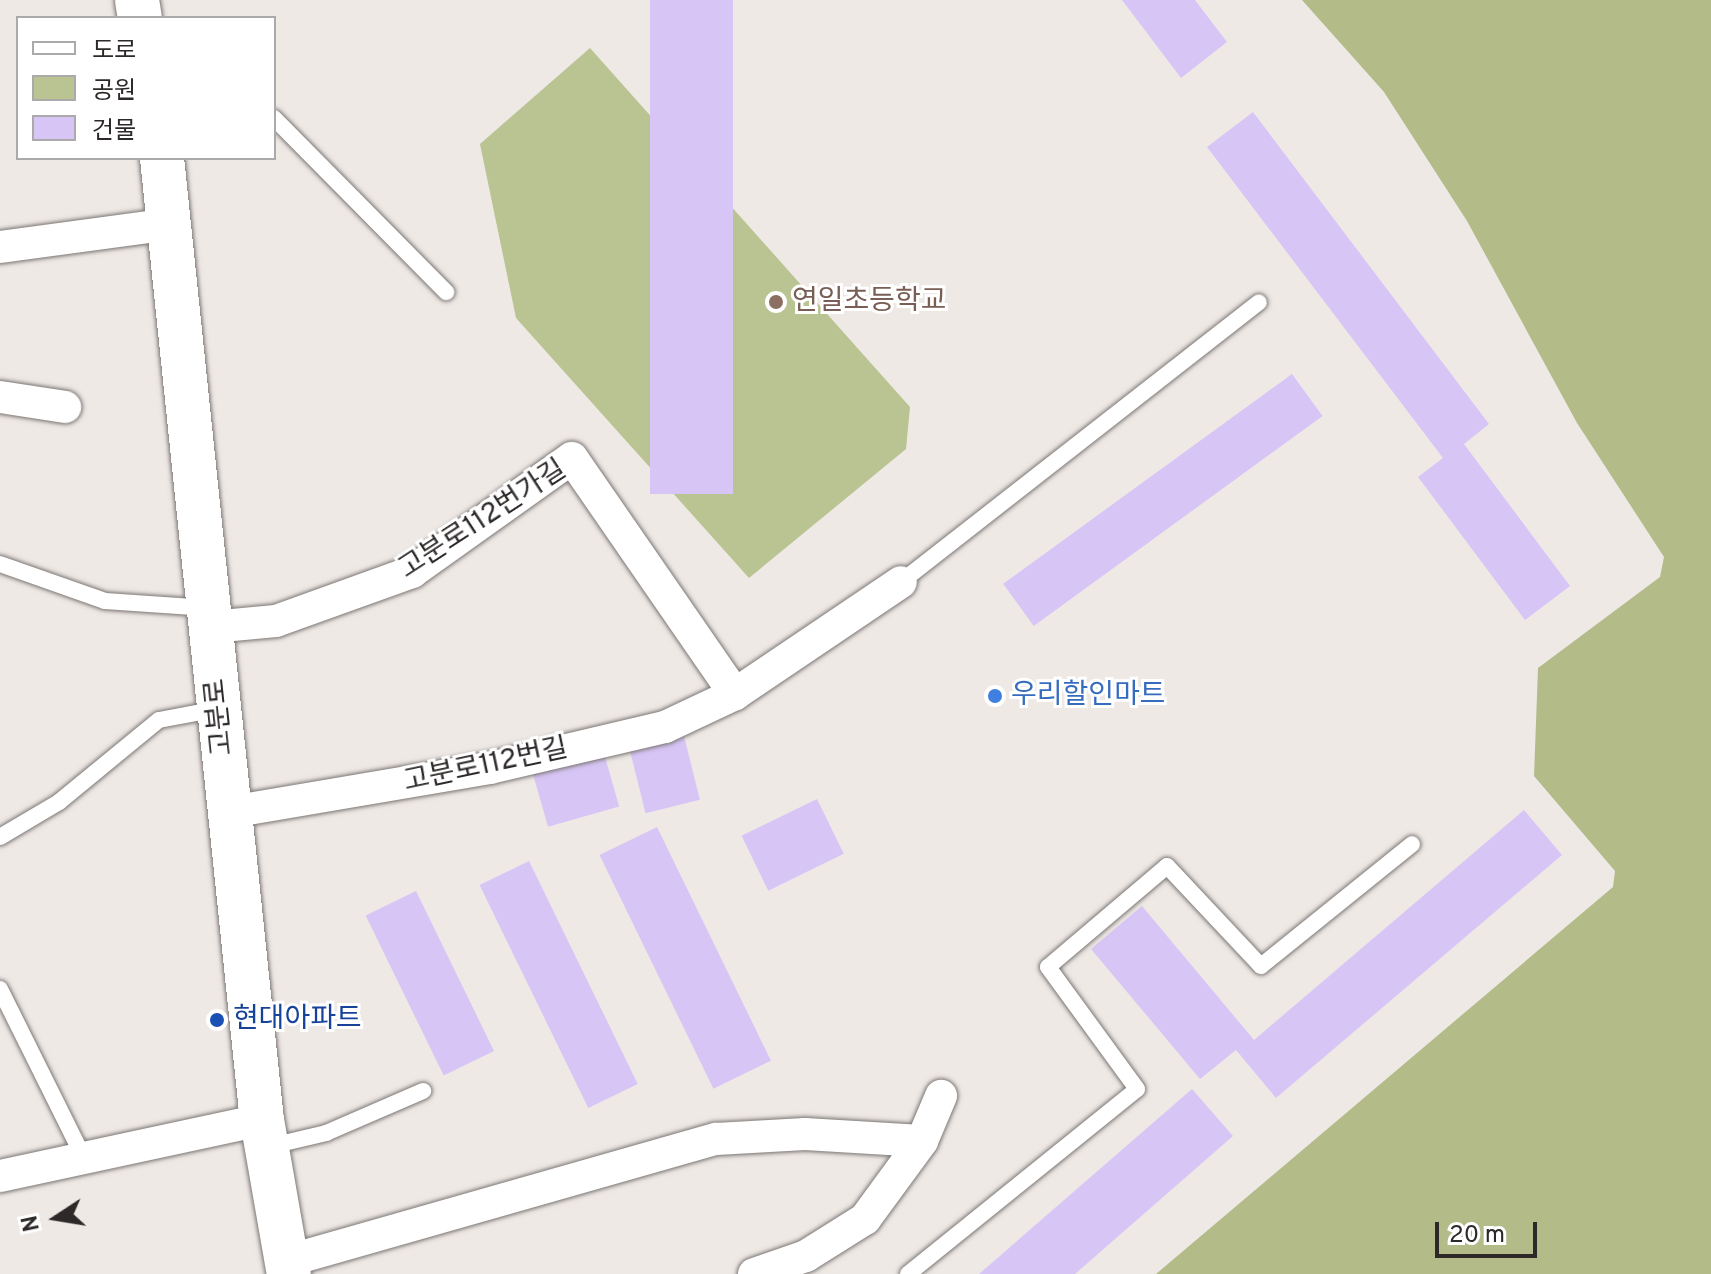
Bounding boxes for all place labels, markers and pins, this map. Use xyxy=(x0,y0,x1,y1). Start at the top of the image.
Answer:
place label: 연일초등학교 xyxy=(792,285,947,319)
marker: 연일초등학교 xyxy=(767,293,785,311)
place label: 우리할인마트 xyxy=(1011,679,1166,713)
marker: 우리할인마트 xyxy=(986,687,1004,705)
place label: 현대아파트 xyxy=(233,1003,362,1037)
marker: 현대아파트 xyxy=(208,1011,226,1029)

